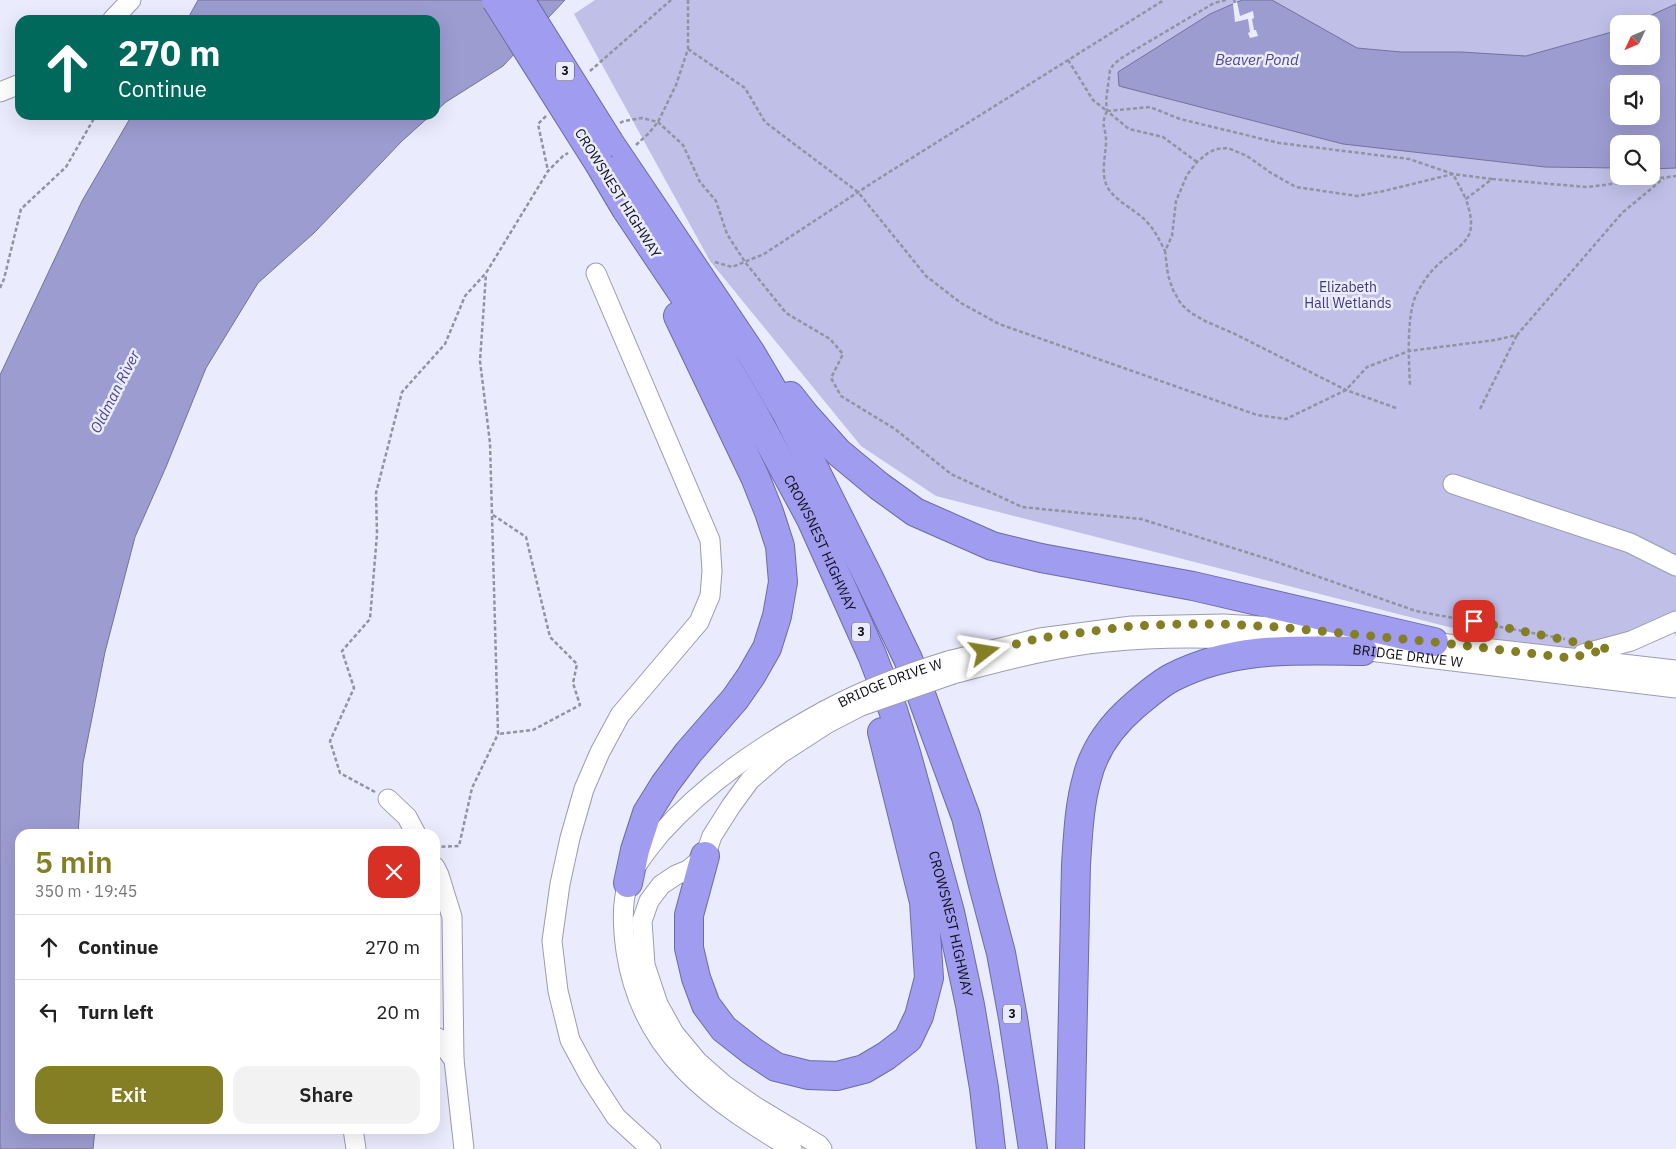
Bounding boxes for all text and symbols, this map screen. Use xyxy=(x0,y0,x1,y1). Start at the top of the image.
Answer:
north arrow xyxy=(1610,15,1660,65)
map controls xyxy=(1610,15,1660,185)
text: 270 m xyxy=(118,30,221,76)
icon: ahead xyxy=(35,35,100,100)
water label: Beaver Pond xyxy=(1215,50,1299,69)
road number: 3 xyxy=(556,61,574,80)
text: Continue xyxy=(118,74,207,103)
button: sound xyxy=(1610,75,1660,125)
street label: CROWSNEST HIGHWAY xyxy=(571,125,666,262)
button: search xyxy=(1610,135,1660,185)
park label: Elizabeth Hall Wetlands xyxy=(1304,278,1392,312)
water label: Oldman River xyxy=(86,347,144,436)
street label: CROWSNEST HIGHWAY xyxy=(780,471,861,615)
pin xyxy=(1453,600,1495,642)
icon: arrive xyxy=(1460,607,1488,635)
road number: 3 xyxy=(852,622,870,642)
position arrow xyxy=(958,625,1010,677)
street label: BRIDGE DRIVE W xyxy=(1352,640,1464,671)
street label: BRIDGE DRIVE W xyxy=(835,654,945,711)
text: 5 min xyxy=(35,842,113,881)
button: close xyxy=(368,846,420,898)
street label: CROWSNEST HIGHWAY xyxy=(925,849,977,999)
text: 350 m · 19:45 xyxy=(35,881,137,901)
icon: ahead xyxy=(35,933,63,961)
text: Continue xyxy=(78,935,158,959)
text: 270 m xyxy=(365,935,420,959)
icon: left xyxy=(35,998,63,1026)
text: Turn left xyxy=(78,1000,154,1024)
text: 20 m xyxy=(376,1000,420,1024)
road number: 3 xyxy=(1003,1004,1021,1024)
button: Exit xyxy=(35,1066,223,1124)
button: Share xyxy=(233,1066,420,1124)

